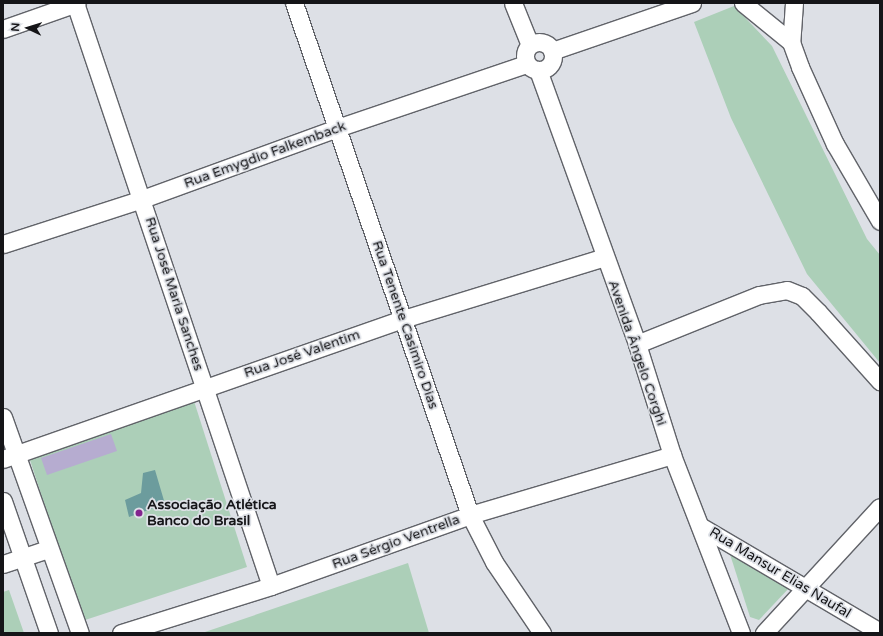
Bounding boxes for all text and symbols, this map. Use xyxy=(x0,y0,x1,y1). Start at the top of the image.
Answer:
north arrow xyxy=(8,8,48,48)
text: N xyxy=(9,22,22,32)
street label: Rua Emygdio Falkemback xyxy=(182,118,348,192)
street label: Rua José Maria Sanches xyxy=(141,215,207,373)
street label: Rua Tenente Casimiro Dias xyxy=(368,239,442,411)
street label: Avenida Ângelo Corghi xyxy=(604,278,670,428)
street label: Rua José Valentim xyxy=(242,326,362,382)
place label: Associação Atlética Banco do Brasil xyxy=(147,497,277,530)
marker: Associação Atlética Banco do Brasil xyxy=(134,508,144,518)
street label: Rua Sérgio Ventrella xyxy=(330,511,462,573)
street label: Rua Mansur Elias Naufal xyxy=(706,524,854,622)

